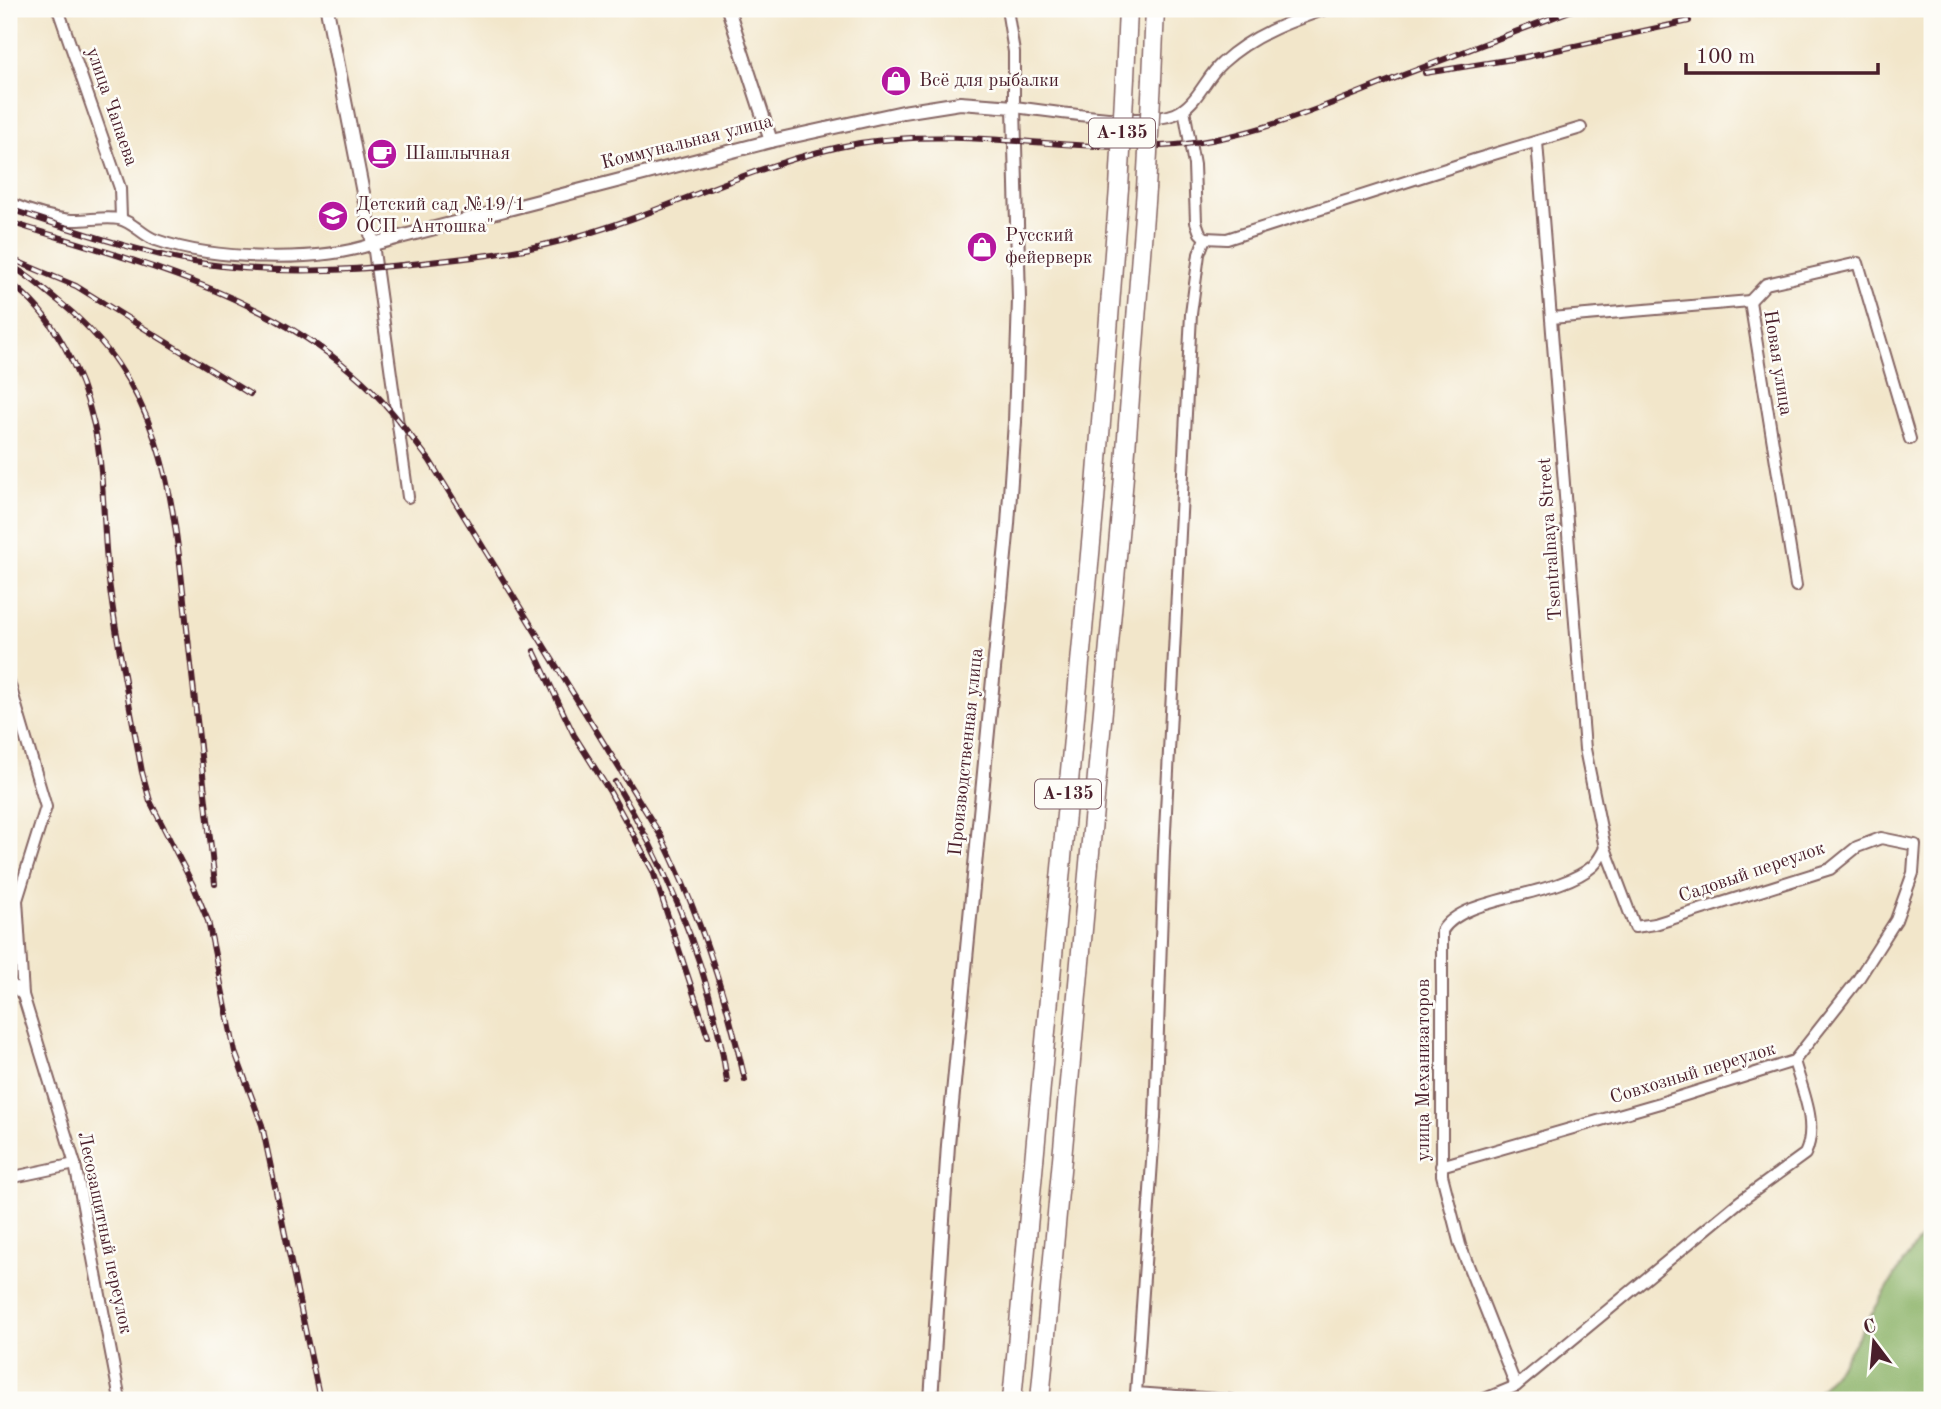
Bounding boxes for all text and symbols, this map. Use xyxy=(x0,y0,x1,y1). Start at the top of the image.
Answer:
scale bar xyxy=(1686,32,1878,76)
street label: улица Чапаева xyxy=(82,45,140,169)
text: 100 m xyxy=(1696,47,1755,68)
shop icon: Всё для рыбалки xyxy=(879,64,913,98)
place label: Всё для рыбалки xyxy=(919,72,1059,91)
street label: Коммунальная улица xyxy=(599,112,775,174)
road number: А-135 xyxy=(1089,118,1155,148)
cafe icon: Шашлычная xyxy=(365,137,399,171)
place label: Шашлычная xyxy=(405,145,510,164)
place label: Детский сад №19/1 ОСП "Антошка" xyxy=(356,196,526,237)
school or university icon: Детский сад №19/1 ОСП "Антошка" xyxy=(316,199,350,233)
place label: Русский фейерверк xyxy=(1005,227,1093,268)
shop icon: Русский фейерверк xyxy=(965,230,999,264)
street label: Новая улица xyxy=(1759,309,1795,418)
street label: Tsentralnaya Street xyxy=(1536,457,1566,621)
street label: Производственная улица xyxy=(947,646,987,857)
road number: А-135 xyxy=(1035,780,1101,808)
street label: Садовый переулок xyxy=(1676,839,1828,907)
street label: улица Механизаторов xyxy=(1415,979,1434,1161)
street label: Совхозный переулок xyxy=(1608,1040,1779,1108)
street label: Лесозащитный переулок xyxy=(73,1130,135,1336)
north arrow xyxy=(1840,1308,1910,1378)
text: С xyxy=(1861,1317,1879,1339)

